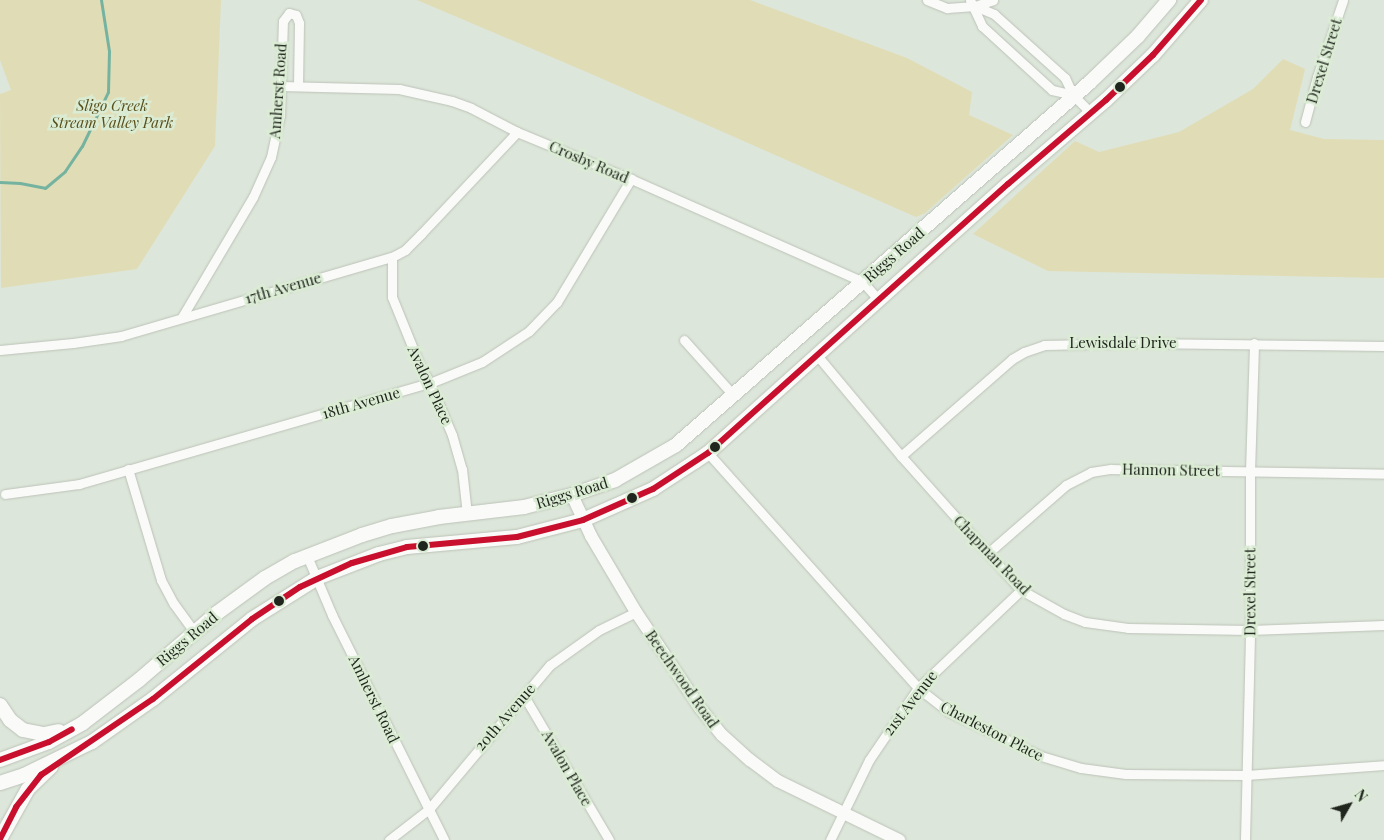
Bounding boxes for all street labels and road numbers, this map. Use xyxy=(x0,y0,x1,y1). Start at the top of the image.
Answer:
street label: Drexel Street xyxy=(1303,16,1345,106)
street label: Amherst Road xyxy=(266,43,290,139)
street label: Crosby Road xyxy=(546,137,632,187)
street label: Riggs Road xyxy=(860,224,928,286)
street label: 17th Avenue xyxy=(243,268,323,308)
street label: Lewisdale Drive xyxy=(1069,334,1177,352)
street label: Avalon Place xyxy=(404,343,456,427)
street label: 18th Avenue xyxy=(320,383,402,423)
street label: Hannon Street xyxy=(1122,460,1220,480)
street label: Riggs Road xyxy=(534,474,610,512)
street label: Chapman Road xyxy=(950,512,1034,598)
street label: Drexel Street xyxy=(1241,548,1259,636)
street label: Riggs Road xyxy=(153,608,221,670)
street label: Beechwood Road xyxy=(642,627,722,731)
street label: Amherst Road xyxy=(345,652,403,746)
street label: 21st Avenue xyxy=(879,667,941,739)
street label: 20th Avenue xyxy=(471,680,539,754)
street label: Charleston Place xyxy=(938,697,1046,765)
street label: Avalon Place xyxy=(538,727,596,809)

